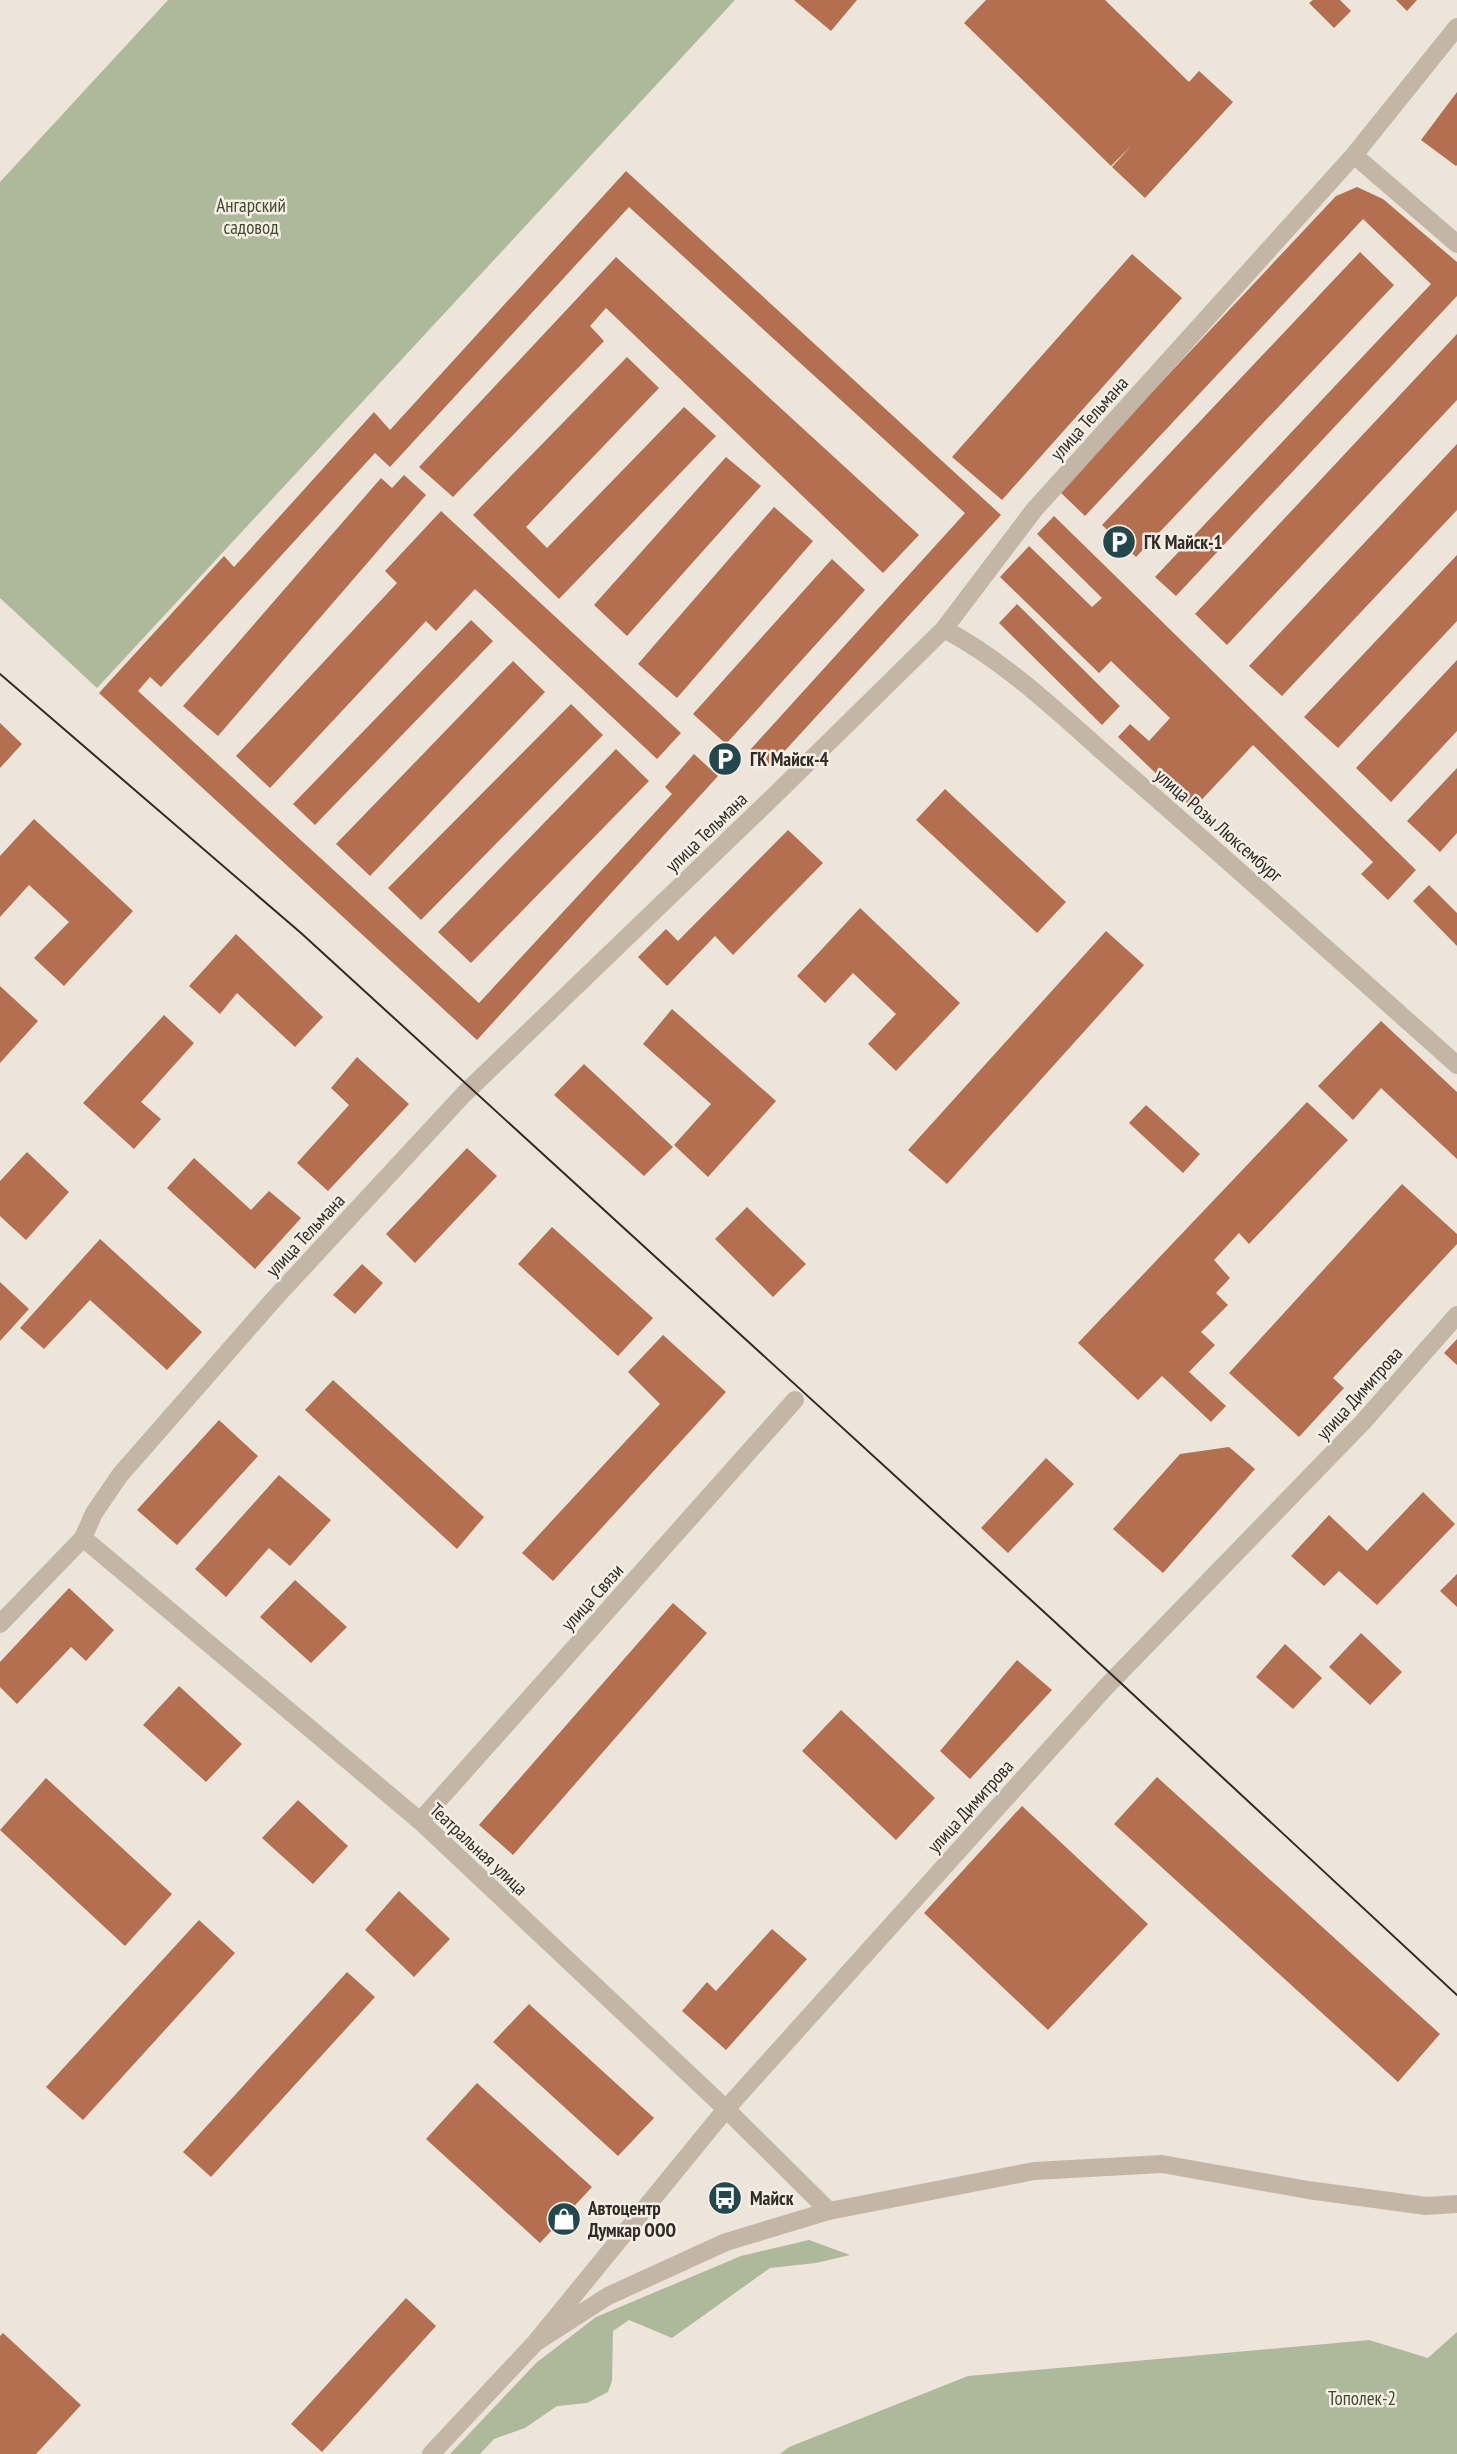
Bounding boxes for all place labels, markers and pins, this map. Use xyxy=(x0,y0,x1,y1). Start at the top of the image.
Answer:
parking icon: ГК Майск-1 xyxy=(1100,523,1138,561)
place label: ГК Майск-1 xyxy=(1144,530,1223,554)
parking icon: ГК Майск-4 xyxy=(706,740,744,778)
place label: ГК Майск-4 xyxy=(750,747,829,771)
bus stop icon: Майск xyxy=(706,2179,744,2217)
place label: Майск xyxy=(750,2186,794,2210)
place label: Автоцентр Думкар ООО xyxy=(587,2196,676,2242)
shop icon: Автоцентр Думкар ООО xyxy=(545,2200,583,2238)

